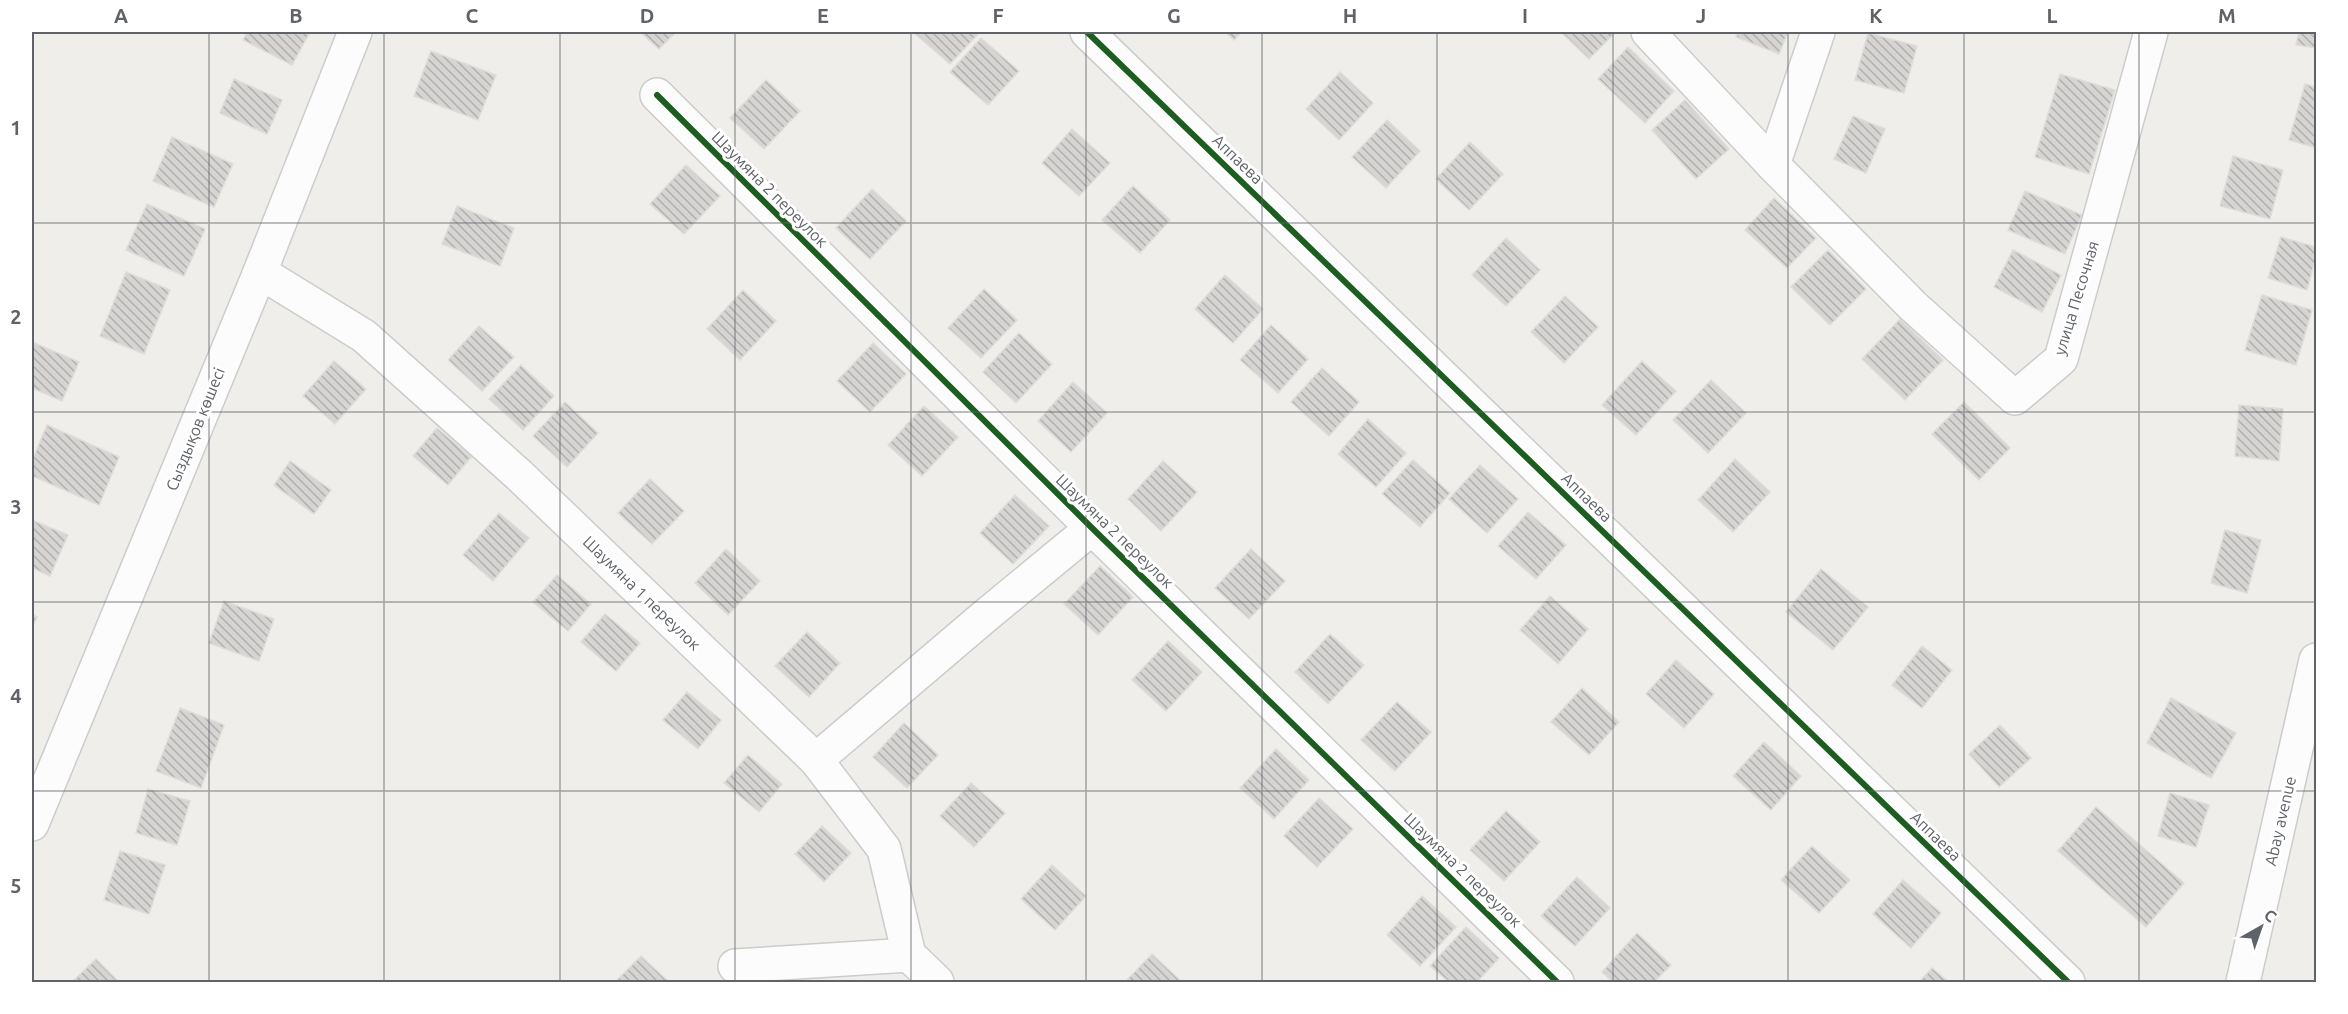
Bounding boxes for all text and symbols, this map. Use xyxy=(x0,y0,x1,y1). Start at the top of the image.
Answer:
text: A xyxy=(114,4,128,27)
text: B xyxy=(289,4,303,27)
text: C xyxy=(466,4,479,27)
text: D xyxy=(640,4,654,27)
text: E xyxy=(817,4,829,27)
text: F xyxy=(992,4,1004,27)
text: G xyxy=(1167,4,1181,27)
text: H xyxy=(1343,4,1357,27)
text: I xyxy=(1522,4,1528,27)
text: J xyxy=(1696,4,1706,27)
text: K xyxy=(1869,4,1883,27)
text: L xyxy=(2047,4,2058,27)
text: M xyxy=(2218,4,2236,27)
text: 1 xyxy=(10,116,22,139)
street label: Шаумяна 2 переулок xyxy=(708,127,832,251)
street label: Аппаева xyxy=(1209,131,1267,187)
street label: улица Песочная xyxy=(2050,239,2102,357)
text: 2 xyxy=(10,305,22,328)
street label: Сыздықов көшесі xyxy=(162,365,228,493)
street label: Аппаева xyxy=(1558,469,1616,525)
street label: Шаумяна 2 переулок xyxy=(1053,470,1177,592)
text: 3 xyxy=(10,495,22,518)
street label: Шаумяна 1 переулок xyxy=(580,532,704,654)
text: 4 xyxy=(10,684,22,707)
street label: Abay avenue xyxy=(2261,775,2299,867)
street label: Аппаева xyxy=(1907,808,1965,864)
street label: Шаумяна 2 переулок xyxy=(1401,809,1525,931)
text: 5 xyxy=(10,874,22,897)
north arrow xyxy=(2231,897,2291,957)
text: С xyxy=(2261,905,2280,926)

